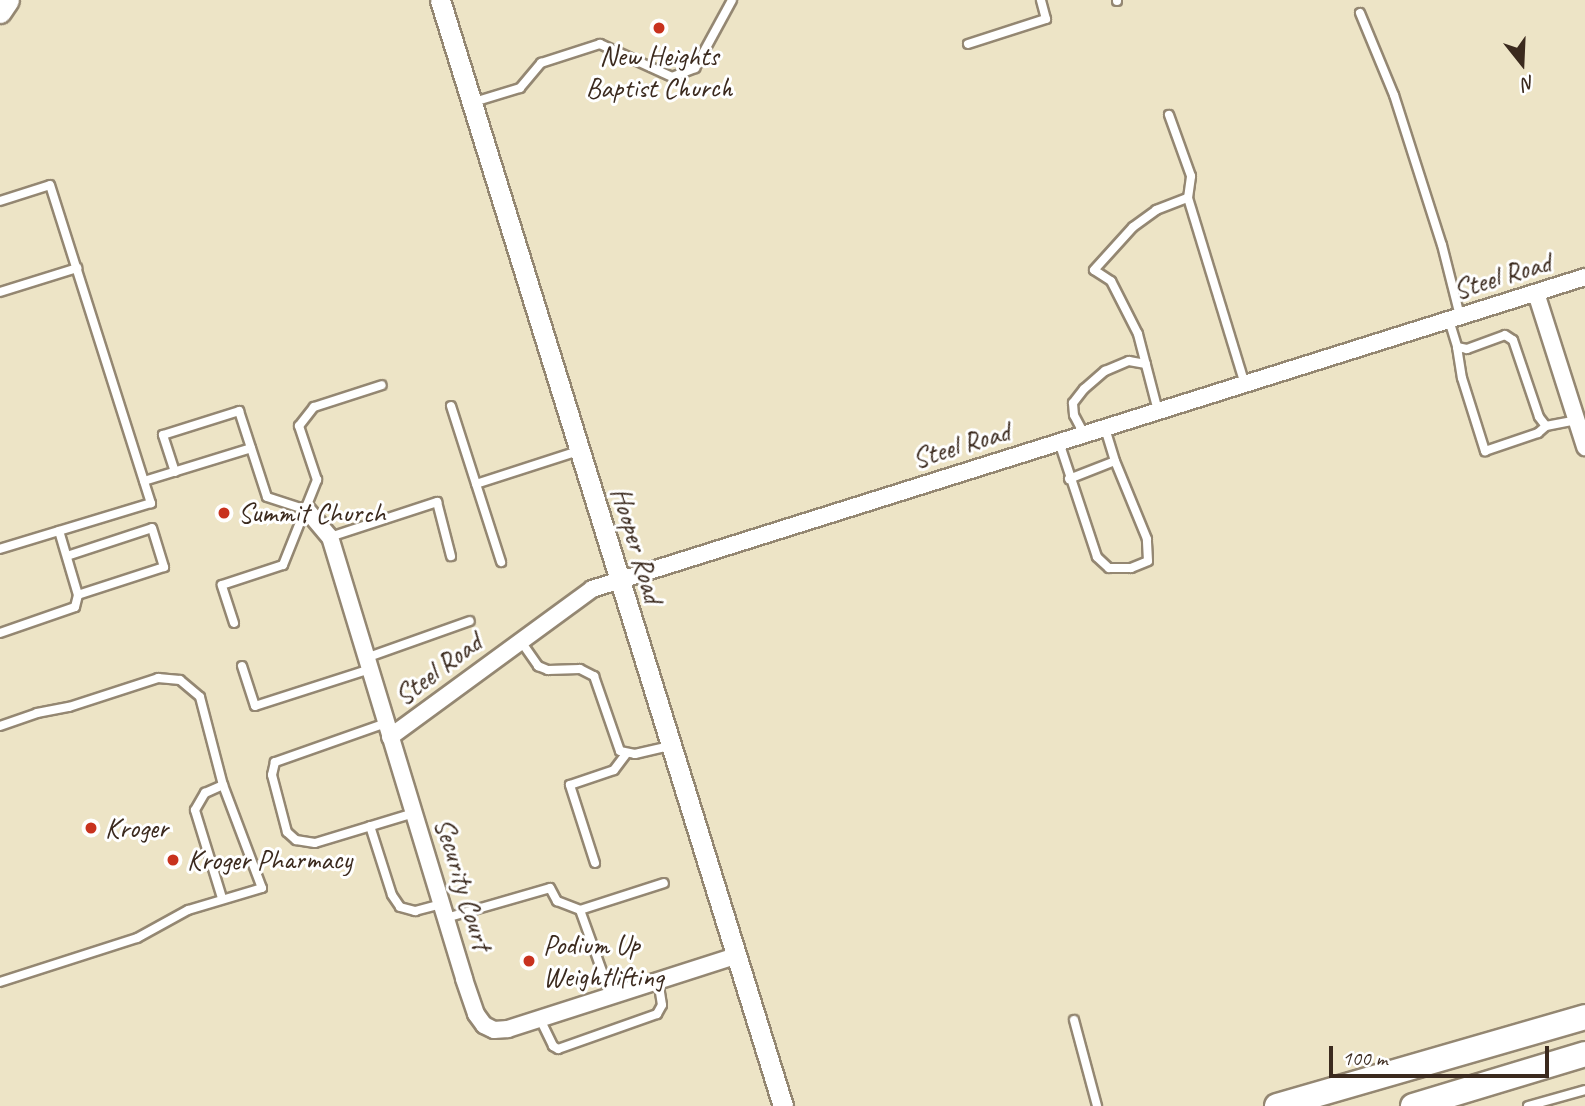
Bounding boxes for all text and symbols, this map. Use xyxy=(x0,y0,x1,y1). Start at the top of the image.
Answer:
marker: New Heights Baptist Church xyxy=(651,20,667,36)
north arrow xyxy=(1487,28,1557,98)
place label: New Heights Baptist Church xyxy=(585,39,733,105)
text: N xyxy=(1519,70,1538,96)
street label: Steel Road xyxy=(1449,245,1555,307)
street label: Steel Road xyxy=(908,414,1014,476)
street label: Hooper Road xyxy=(604,483,670,607)
place label: Summit Church xyxy=(238,496,386,530)
marker: Summit Church xyxy=(216,505,232,521)
street label: Steel Road xyxy=(388,625,488,713)
place label: Kroger xyxy=(105,811,168,845)
street label: Security Court xyxy=(427,814,499,954)
marker: Kroger xyxy=(83,820,99,836)
place label: Kroger Pharmacy xyxy=(187,843,352,877)
marker: Kroger Pharmacy xyxy=(165,852,181,868)
place label: Podium Up Weightlifting xyxy=(543,928,664,994)
marker: Podium Up Weightlifting xyxy=(521,953,537,969)
scale bar xyxy=(1333,1032,1554,1076)
text: 100 m xyxy=(1342,1045,1387,1071)

